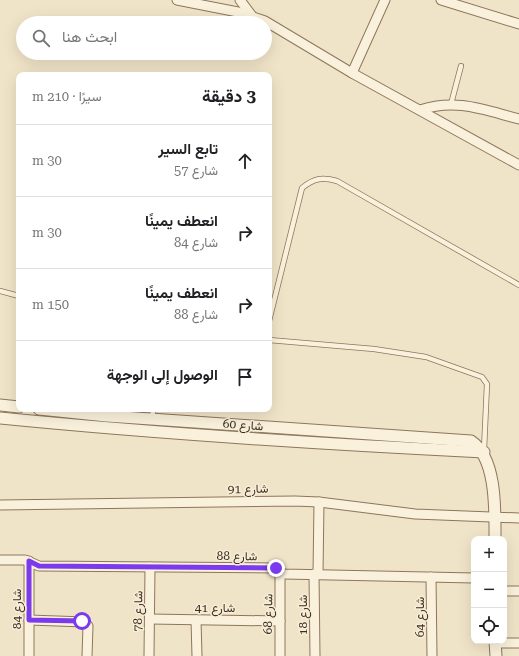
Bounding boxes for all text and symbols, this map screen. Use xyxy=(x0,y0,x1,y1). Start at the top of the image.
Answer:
search box xyxy=(16,16,272,60)
icon: search xyxy=(30,27,52,49)
text: ابحث هنا xyxy=(62,28,117,46)
text: 3 دقيقة xyxy=(202,86,256,106)
text: سيرًا · 210 m xyxy=(32,89,101,104)
text: تابع السير xyxy=(158,140,218,158)
icon: ahead xyxy=(234,150,256,172)
text: 30 m xyxy=(32,153,62,168)
text: شارع 57 xyxy=(174,163,218,178)
text: انعطف يمينًا xyxy=(145,212,218,230)
icon: right xyxy=(234,222,256,244)
text: 30 m xyxy=(32,225,62,240)
text: شارع 84 xyxy=(174,235,218,250)
text: انعطف يمينًا xyxy=(145,284,218,302)
icon: right xyxy=(234,294,256,316)
text: 150 m xyxy=(32,297,69,312)
text: شارع 88 xyxy=(174,307,218,322)
text: الوصول إلى الوجهة xyxy=(107,366,218,384)
icon: arrive xyxy=(234,366,256,388)
street label: شارع 60 xyxy=(222,417,264,435)
street label: شارع 91 xyxy=(228,482,268,498)
map controls xyxy=(471,536,507,644)
button: + xyxy=(471,536,507,572)
street label: شارع 88 xyxy=(217,549,257,565)
route end xyxy=(267,559,285,577)
button: − xyxy=(471,572,507,608)
street label: شارع 84 xyxy=(10,589,26,629)
street label: شارع 78 xyxy=(131,591,147,631)
street label: شارع 68 xyxy=(261,594,277,634)
street label: شارع 18 xyxy=(296,595,312,635)
street label: شارع 64 xyxy=(413,597,429,637)
street label: شارع 41 xyxy=(195,601,235,617)
button: locate xyxy=(471,608,507,644)
route start xyxy=(73,612,91,630)

